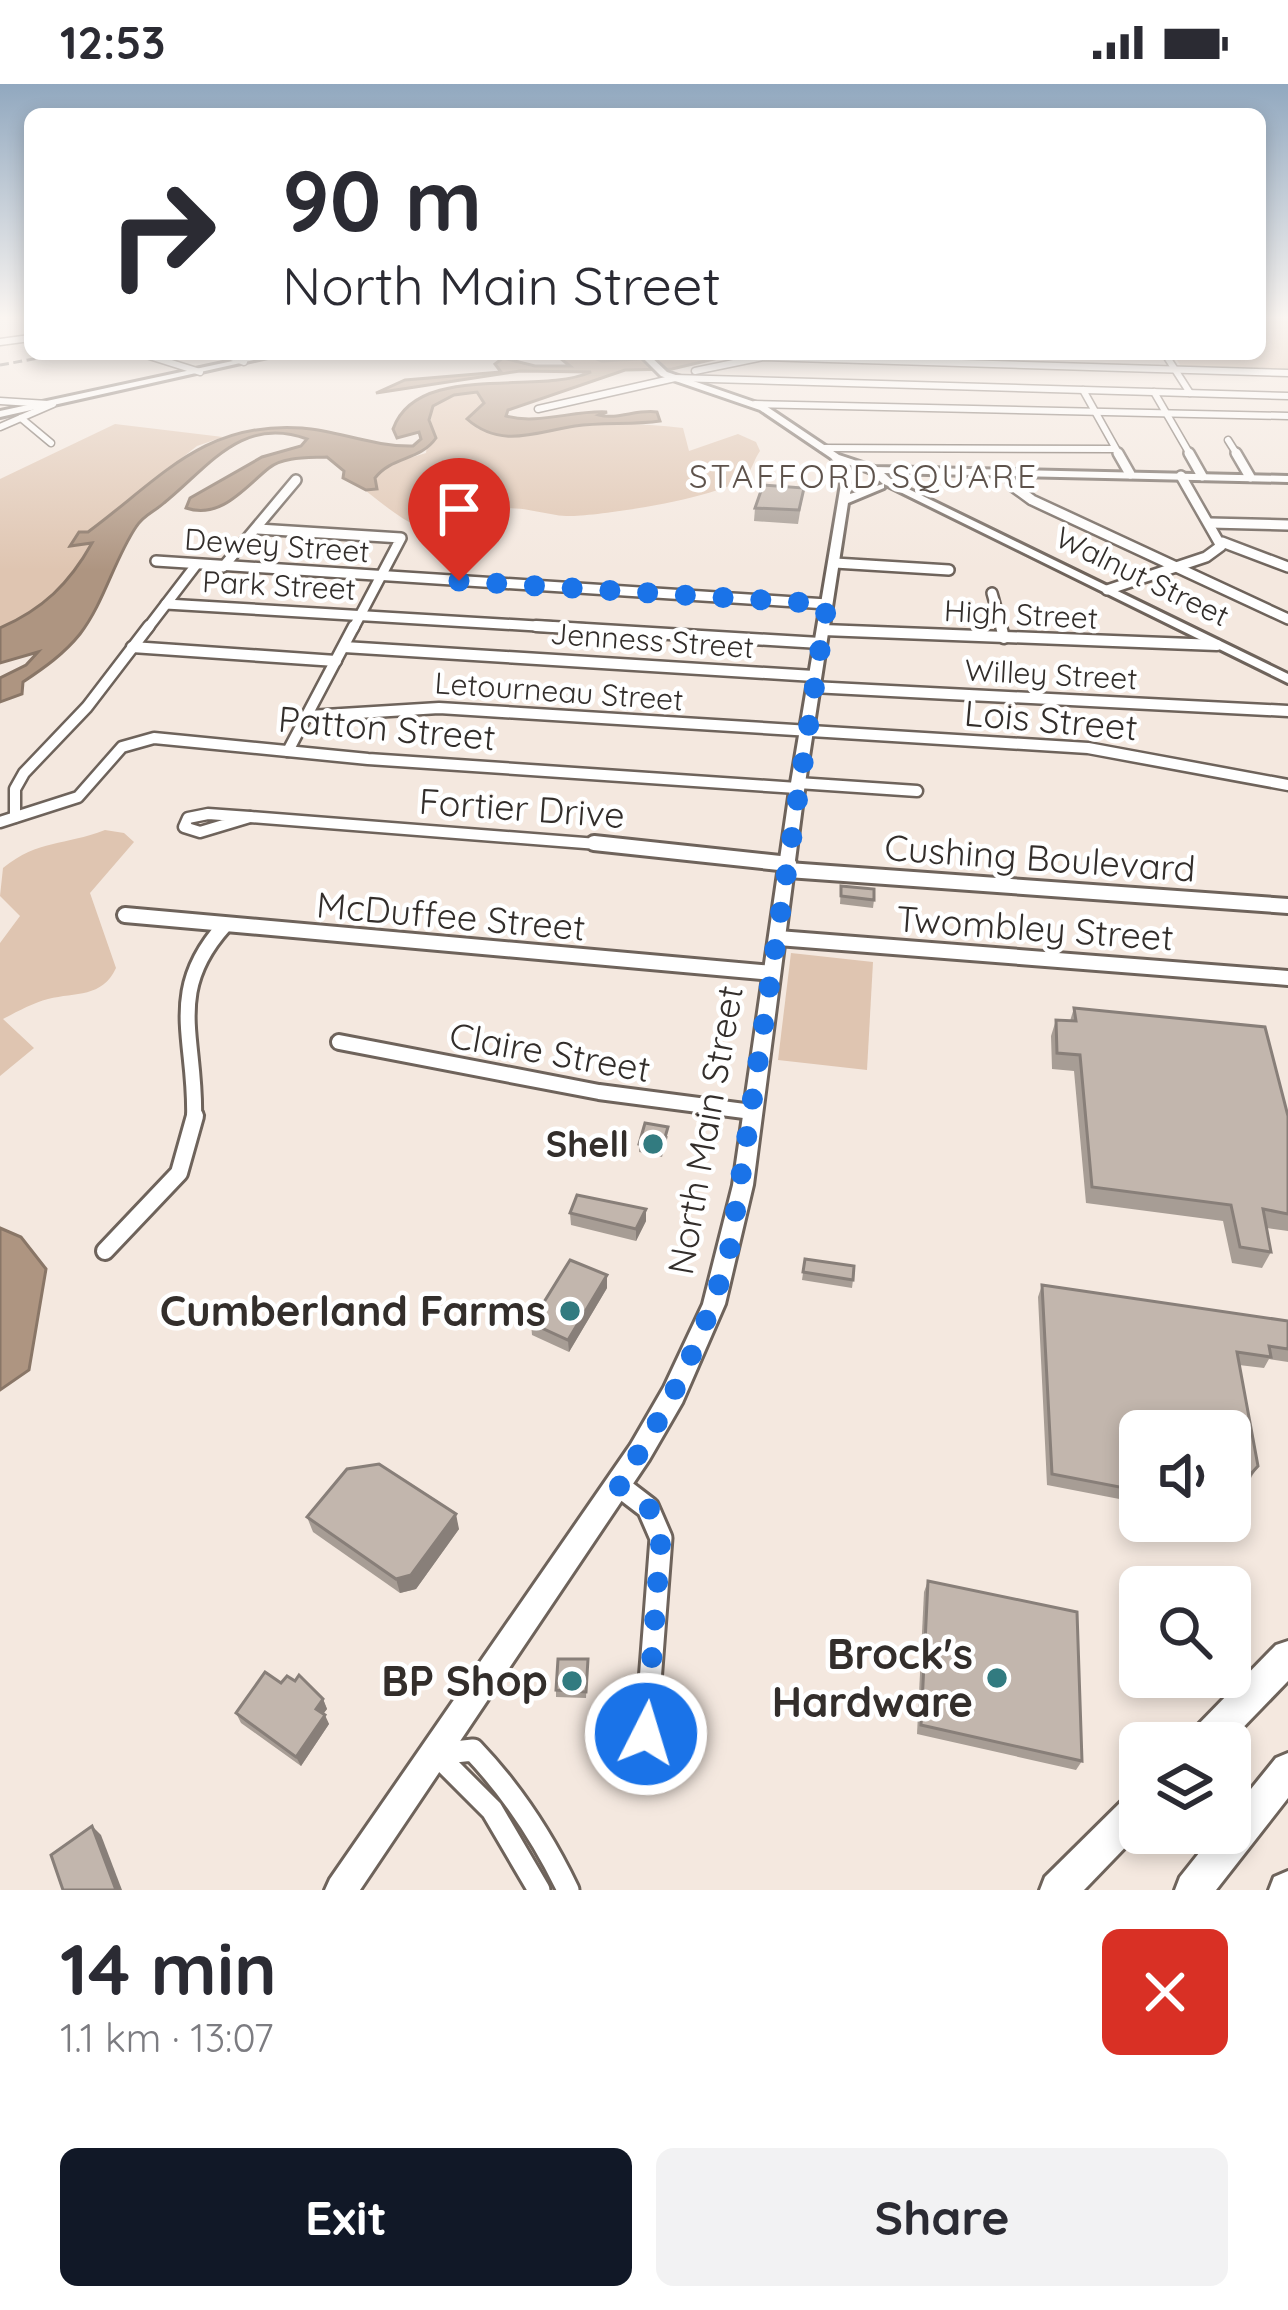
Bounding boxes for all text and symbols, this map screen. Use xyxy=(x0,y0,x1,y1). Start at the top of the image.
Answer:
text: 12:53 xyxy=(60,14,165,70)
text: 90 m xyxy=(282,147,482,252)
icon: right xyxy=(84,156,240,312)
text: North Main Street xyxy=(282,251,721,319)
district label: STAFFORD SQUARE xyxy=(689,455,1039,496)
pin xyxy=(408,458,510,581)
icon: arrive xyxy=(426,476,492,542)
street label: Walnut Street xyxy=(1049,518,1236,635)
street label: Dewey Street xyxy=(183,520,371,570)
street label: Park Street xyxy=(201,562,357,608)
street label: High Street xyxy=(943,591,1099,637)
street label: Jenness Street xyxy=(549,614,755,666)
street label: Willey Street xyxy=(964,651,1138,698)
street label: Letourneau Street xyxy=(433,663,685,719)
street label: Lois Street xyxy=(963,690,1140,749)
street label: Patton Street xyxy=(276,696,498,759)
street label: Fortier Drive xyxy=(418,778,626,837)
street label: Cushing Boulevard xyxy=(883,824,1197,891)
street label: McDuffee Street xyxy=(315,881,587,950)
street label: Twombley Street xyxy=(895,895,1175,960)
street label: North Main Street xyxy=(657,982,752,1278)
street label: Claire Street xyxy=(446,1012,654,1091)
place label: Shell xyxy=(546,1121,629,1166)
marker: Shell xyxy=(640,1131,666,1157)
place label: Cumberland Farms xyxy=(160,1284,546,1337)
marker: Cumberland Farms xyxy=(557,1298,583,1324)
map controls xyxy=(1119,1410,1251,1854)
button: sound xyxy=(1119,1410,1251,1542)
button: search xyxy=(1119,1566,1251,1698)
place label: Brock's Hardware xyxy=(772,1627,973,1728)
place label: BP Shop xyxy=(381,1654,548,1707)
marker: Brock's Hardware xyxy=(984,1665,1010,1691)
marker: BP Shop xyxy=(559,1668,585,1694)
position arrow xyxy=(583,1671,709,1797)
button: layers xyxy=(1119,1722,1251,1854)
text: 14 min xyxy=(60,1923,277,2013)
button: close xyxy=(1102,1929,1228,2055)
text: 1.1 km · 13:07 xyxy=(60,2013,273,2062)
button: Exit xyxy=(60,2148,632,2286)
button: Share xyxy=(656,2148,1228,2286)

